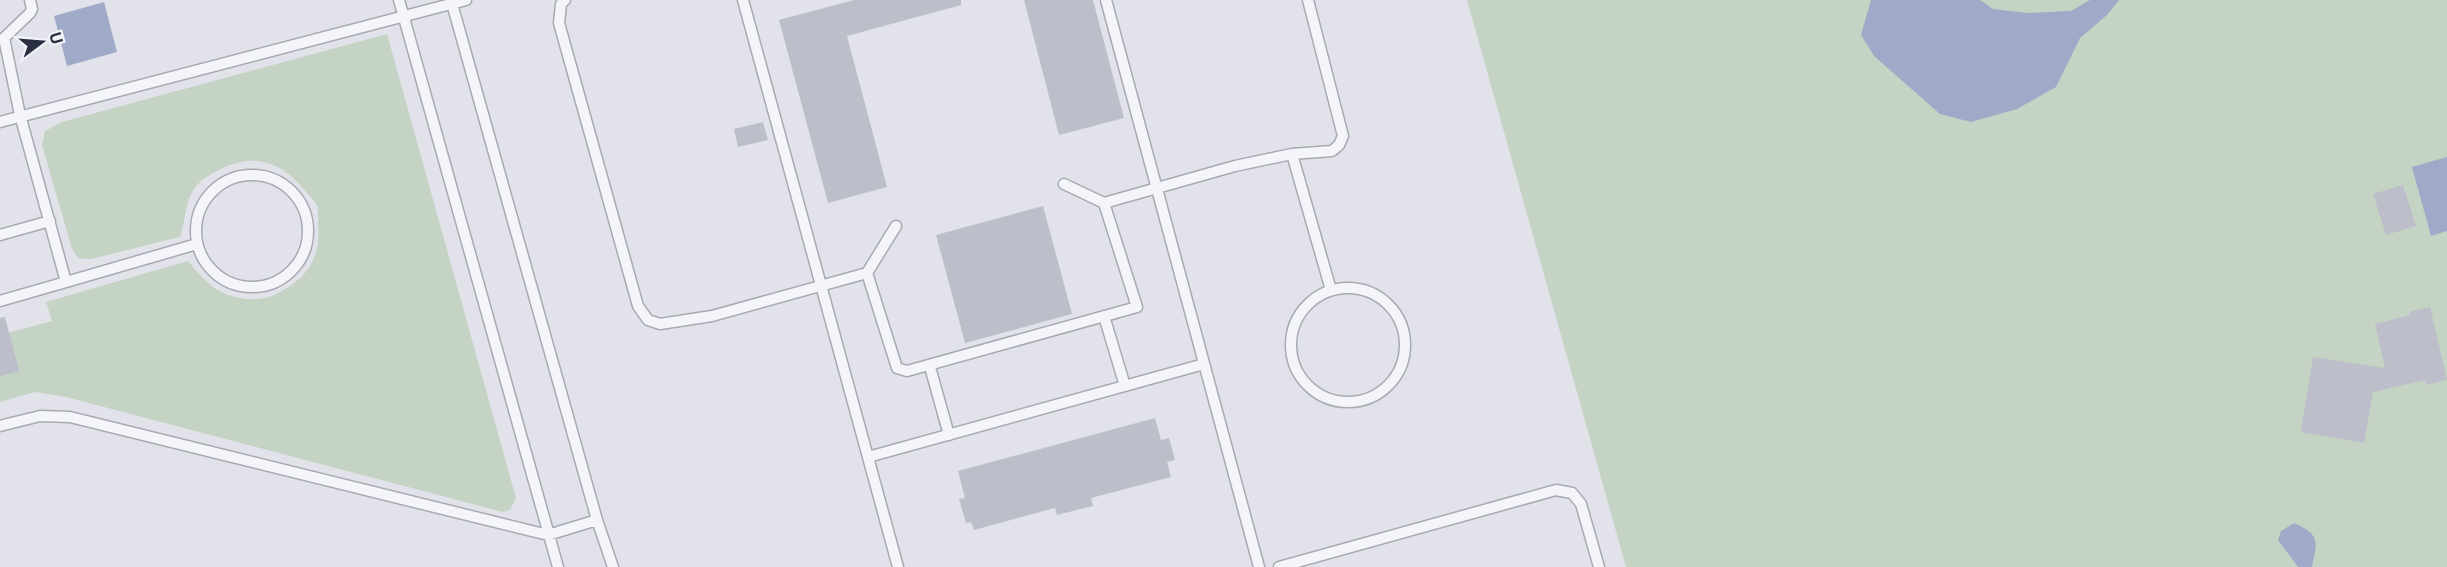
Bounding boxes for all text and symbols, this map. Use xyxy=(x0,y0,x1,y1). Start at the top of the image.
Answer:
north arrow xyxy=(12,12,72,72)
text: U xyxy=(45,30,67,46)

